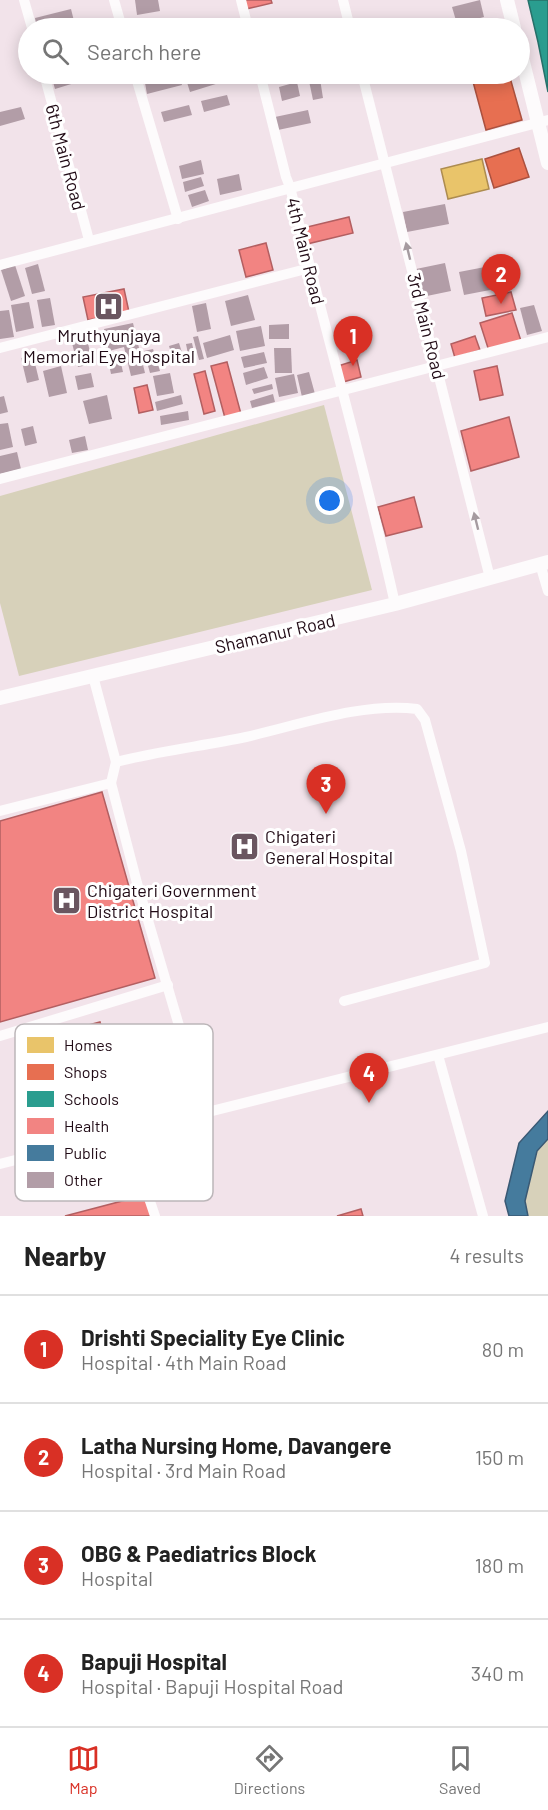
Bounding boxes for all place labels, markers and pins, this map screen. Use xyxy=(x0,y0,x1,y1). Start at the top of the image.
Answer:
pin: 2 xyxy=(482,254,520,304)
hospital icon: Mruthyunjaya Memorial Eye Hospital xyxy=(93,290,125,322)
pin: 1 xyxy=(334,316,372,366)
place label: Mruthyunjaya Memorial Eye Hospital xyxy=(23,324,195,367)
pin: 3 xyxy=(306,764,346,814)
place label: Chigateri General Hospital xyxy=(265,825,393,868)
hospital icon: Chigateri General Hospital xyxy=(228,830,260,862)
place label: Chigateri Government District Hospital xyxy=(87,879,257,922)
hospital icon: Chigateri Government District Hospital xyxy=(50,884,82,916)
pin: 4 xyxy=(350,1054,388,1103)

